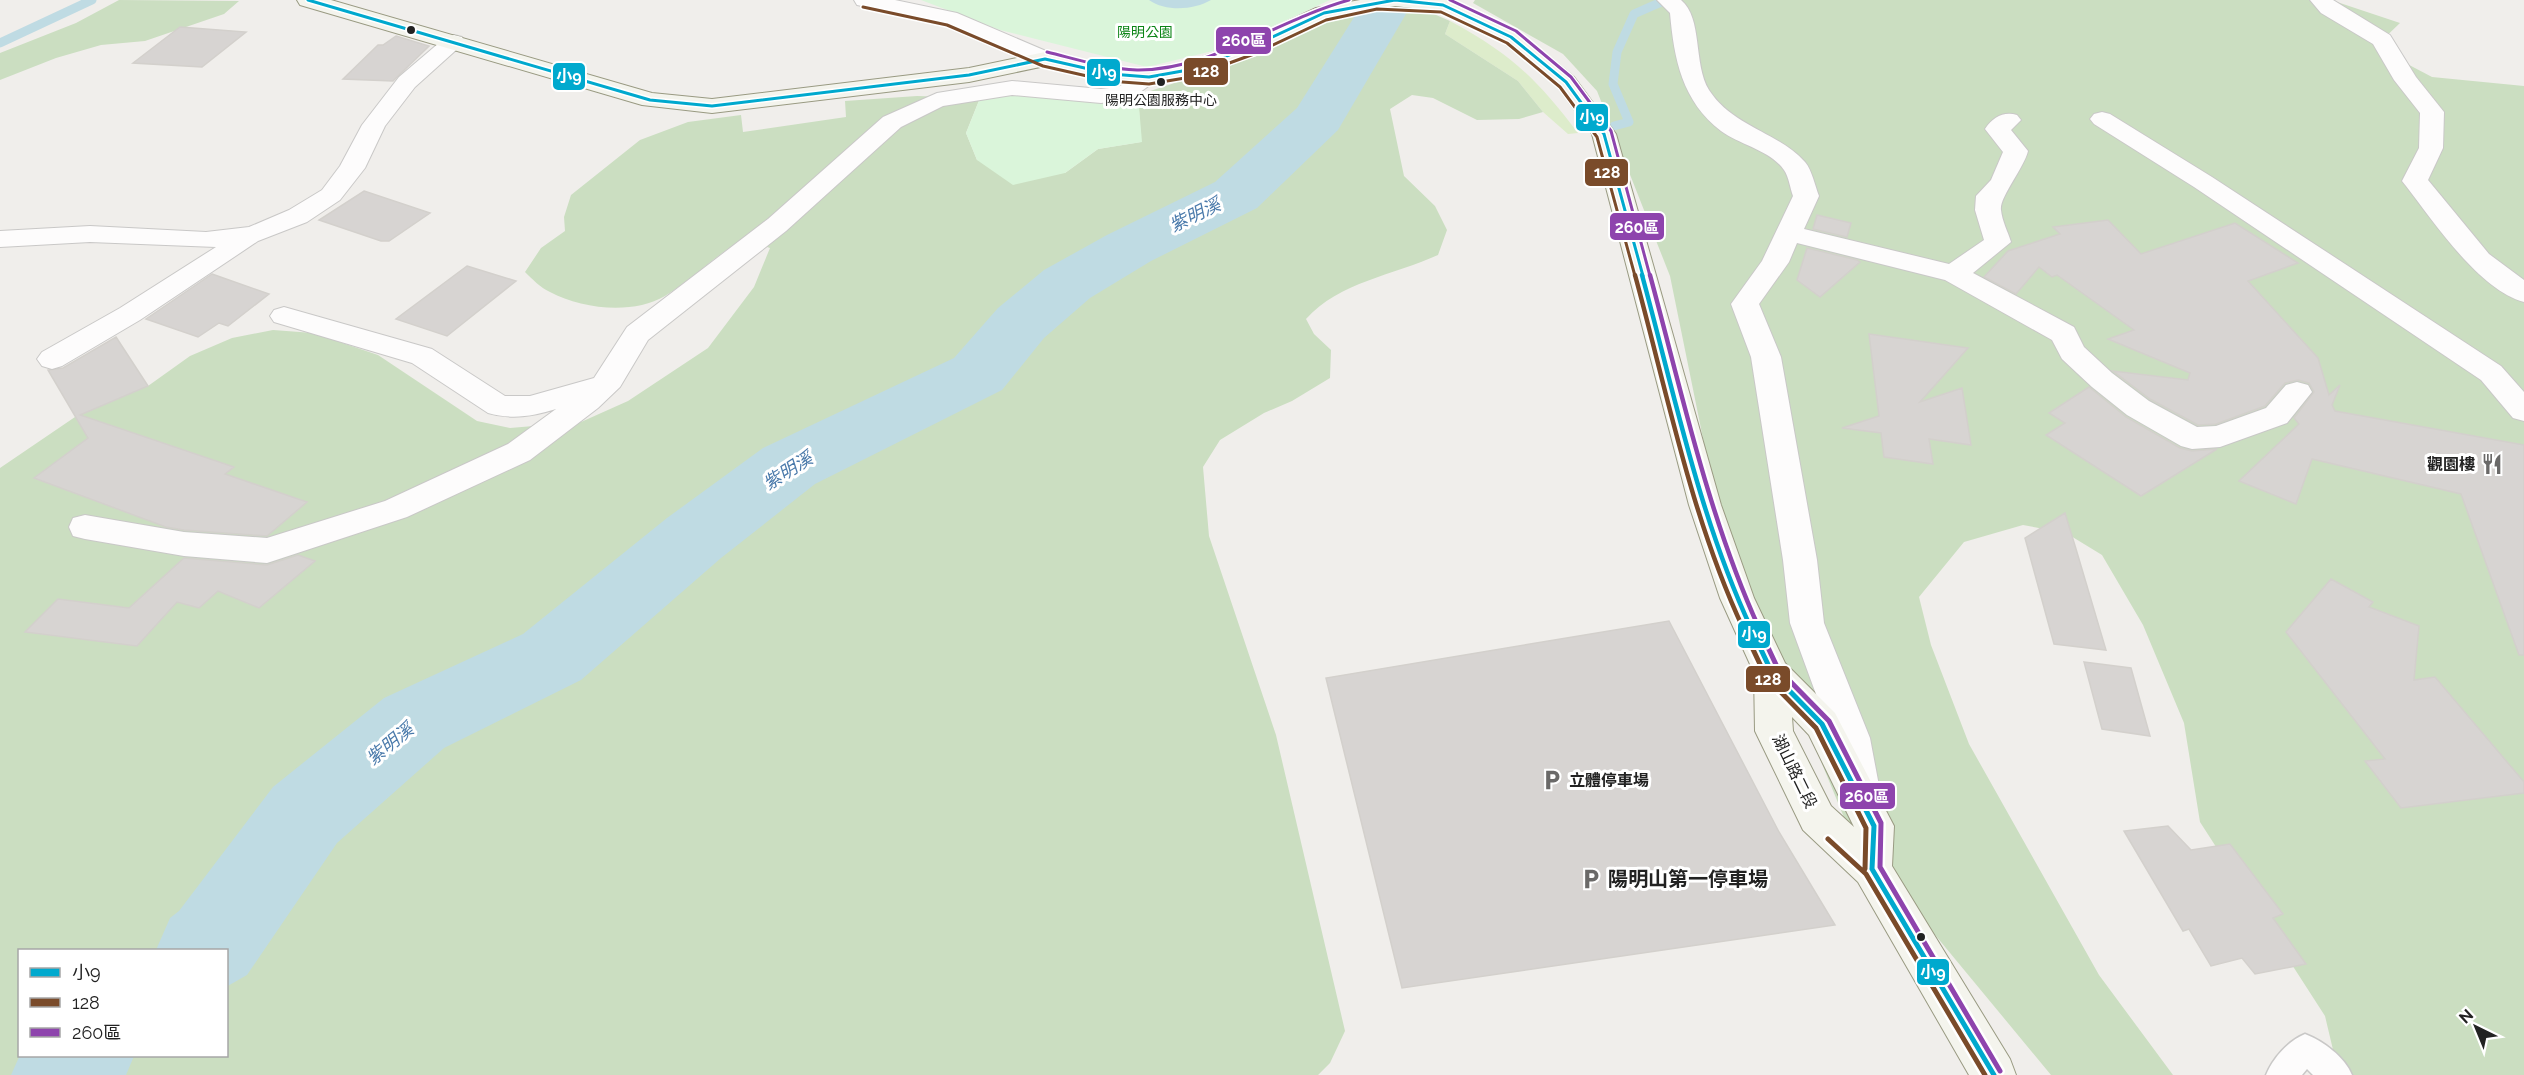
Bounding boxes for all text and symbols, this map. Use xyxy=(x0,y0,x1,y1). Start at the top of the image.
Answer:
unlabelled marker xyxy=(405,24,417,36)
park label: 陽明公園 xyxy=(1117,24,1173,40)
line badge: 260區 xyxy=(1215,26,1272,55)
text: 260區 xyxy=(1222,31,1266,50)
line badge: 128 xyxy=(1183,57,1229,86)
line badge: 小9 xyxy=(1086,58,1121,87)
line badge: 小9 xyxy=(552,62,586,91)
text: 128 xyxy=(1193,62,1219,81)
text: 小9 xyxy=(1091,63,1117,82)
text: 小9 xyxy=(556,67,582,86)
marker: 陽明公園服務中心 xyxy=(1155,76,1167,88)
place label: 陽明公園服務中心 xyxy=(1105,92,1217,108)
line badge: 小9 xyxy=(1575,103,1609,132)
text: 小9 xyxy=(1579,108,1605,127)
line badge: 128 xyxy=(1584,158,1629,187)
text: 128 xyxy=(1594,163,1620,182)
water label: 紫明溪 xyxy=(1166,192,1226,236)
line badge: 260區 xyxy=(1609,212,1665,241)
text: 260區 xyxy=(1615,218,1659,237)
water label: 紫明溪 xyxy=(759,446,819,494)
restaurant icon: 觀園樓 xyxy=(2480,452,2504,476)
place label: 觀園樓 xyxy=(2427,455,2475,474)
line badge: 小9 xyxy=(1737,620,1771,649)
text: 小9 xyxy=(1741,625,1767,644)
line badge: 128 xyxy=(1745,665,1791,693)
text: 128 xyxy=(1755,670,1781,689)
water label: 紫明溪 xyxy=(362,717,420,769)
street label: 湖山路二段 xyxy=(1768,731,1821,811)
parking icon: 立體停車場 xyxy=(1540,768,1564,792)
place label: 立體停車場 xyxy=(1569,771,1649,790)
line badge: 260區 xyxy=(1839,782,1896,810)
text: 260區 xyxy=(1845,787,1889,806)
parking icon: 陽明山第一停車場 xyxy=(1579,867,1603,891)
place label: 陽明山第一停車場 xyxy=(1608,867,1768,891)
unlabelled marker xyxy=(1915,931,1927,943)
legend xyxy=(18,949,228,1057)
line badge: 小9 xyxy=(1916,958,1950,986)
text: 小9 xyxy=(72,962,101,983)
text: 小9 xyxy=(1920,963,1946,982)
text: 128 xyxy=(72,992,100,1013)
north arrow xyxy=(2446,997,2506,1057)
text: N xyxy=(2455,1005,2477,1028)
text: 260區 xyxy=(72,1022,121,1043)

